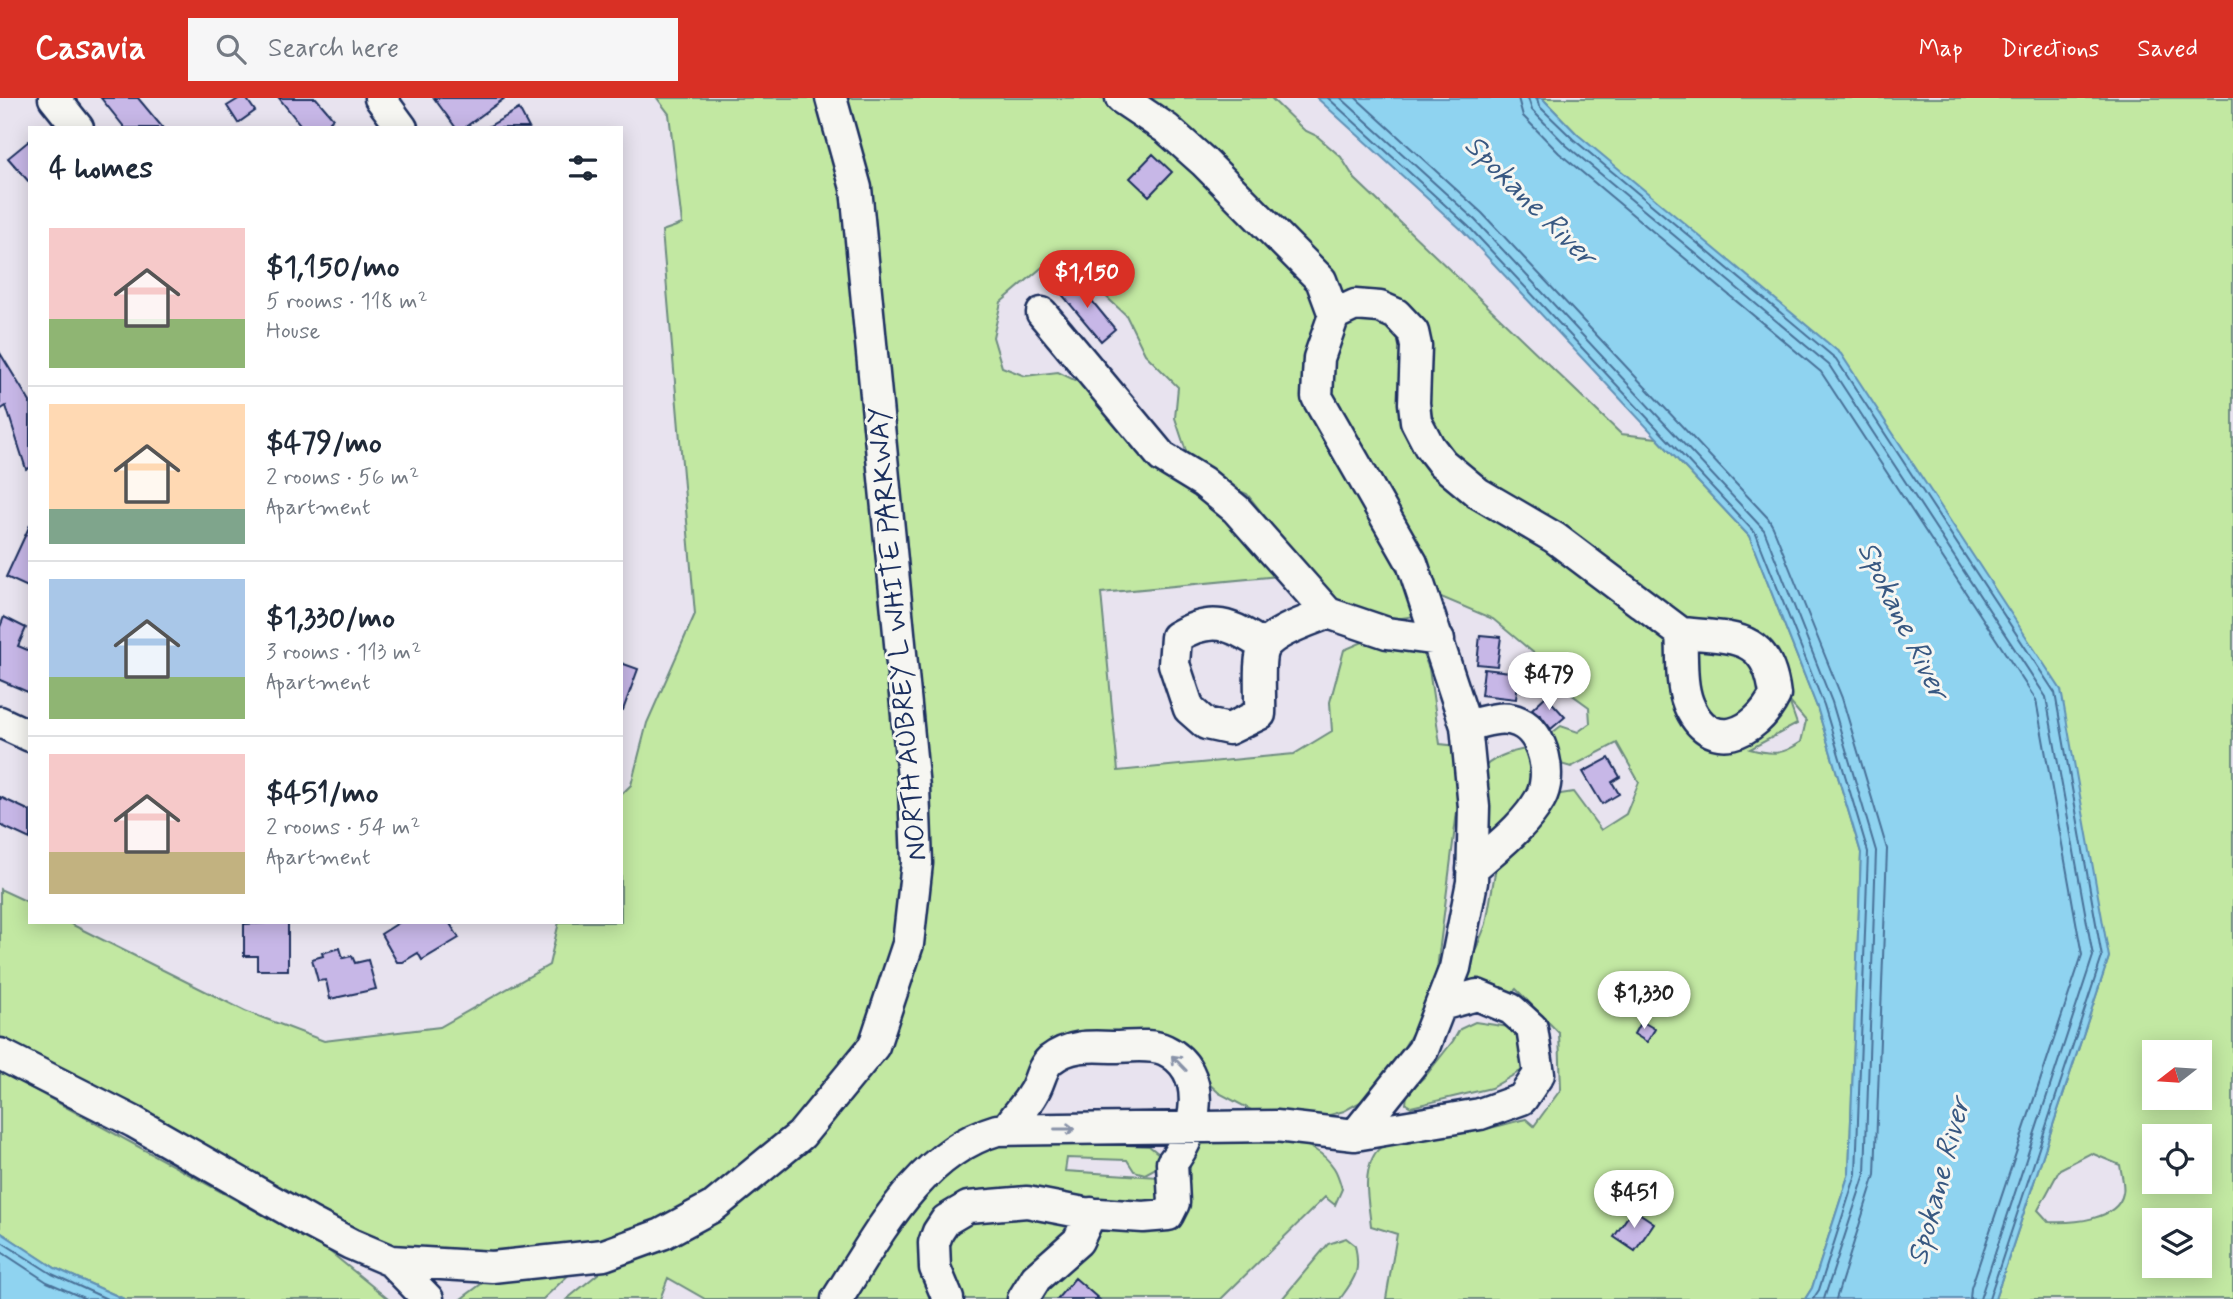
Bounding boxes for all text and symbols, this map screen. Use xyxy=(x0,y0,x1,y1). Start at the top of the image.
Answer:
search box xyxy=(188,18,678,81)
text: Casavia xyxy=(35,27,146,71)
icon: search xyxy=(212,30,250,68)
text: Search here xyxy=(268,32,399,66)
text: Map xyxy=(1919,34,1963,65)
text: Directions xyxy=(2001,34,2099,65)
text: Saved xyxy=(2137,34,2198,65)
water label: Spokane River xyxy=(1455,127,1607,278)
text: 4 homes xyxy=(49,149,153,188)
icon: filters xyxy=(564,149,602,187)
text: $1,150/mo xyxy=(266,248,400,287)
pin: $1,150 xyxy=(1030,250,1144,310)
icon: home xyxy=(105,256,189,340)
text: $1,150 xyxy=(1055,258,1119,288)
text: 5 rooms · 118 m² xyxy=(266,287,428,317)
text: House xyxy=(266,317,320,347)
street label: NORTH AUBREY L WHITE PARKWAY xyxy=(860,405,937,862)
text: $479/mo xyxy=(266,424,382,463)
icon: home xyxy=(105,432,189,516)
text: 2 rooms · 56 m² xyxy=(266,463,419,493)
text: Apartment xyxy=(266,493,371,523)
water label: Spokane River xyxy=(1847,535,1959,709)
text: $1,330/mo xyxy=(266,599,395,638)
icon: home xyxy=(105,607,189,691)
text: 3 rooms · 113 m² xyxy=(266,638,421,668)
pin: $479 xyxy=(1508,652,1590,712)
text: $479 xyxy=(1524,660,1574,690)
text: Apartment xyxy=(266,668,371,698)
text: $451/mo xyxy=(266,774,379,813)
icon: home xyxy=(105,782,189,866)
text: 2 rooms · 54 m² xyxy=(266,813,420,843)
text: Apartment xyxy=(266,843,371,873)
pin: $1,330 xyxy=(1587,972,1701,1031)
text: $1,330 xyxy=(1614,979,1674,1009)
north arrow xyxy=(2142,1040,2212,1110)
map controls xyxy=(2142,1040,2212,1278)
one-way arrow xyxy=(1170,1054,1187,1071)
water label: Spokane River xyxy=(1898,1090,1981,1269)
one-way arrow xyxy=(1054,1122,1077,1136)
button: locate xyxy=(2142,1124,2212,1194)
pin: $451 xyxy=(1593,1170,1675,1230)
text: $451 xyxy=(1610,1178,1658,1208)
button: layers xyxy=(2142,1208,2212,1278)

